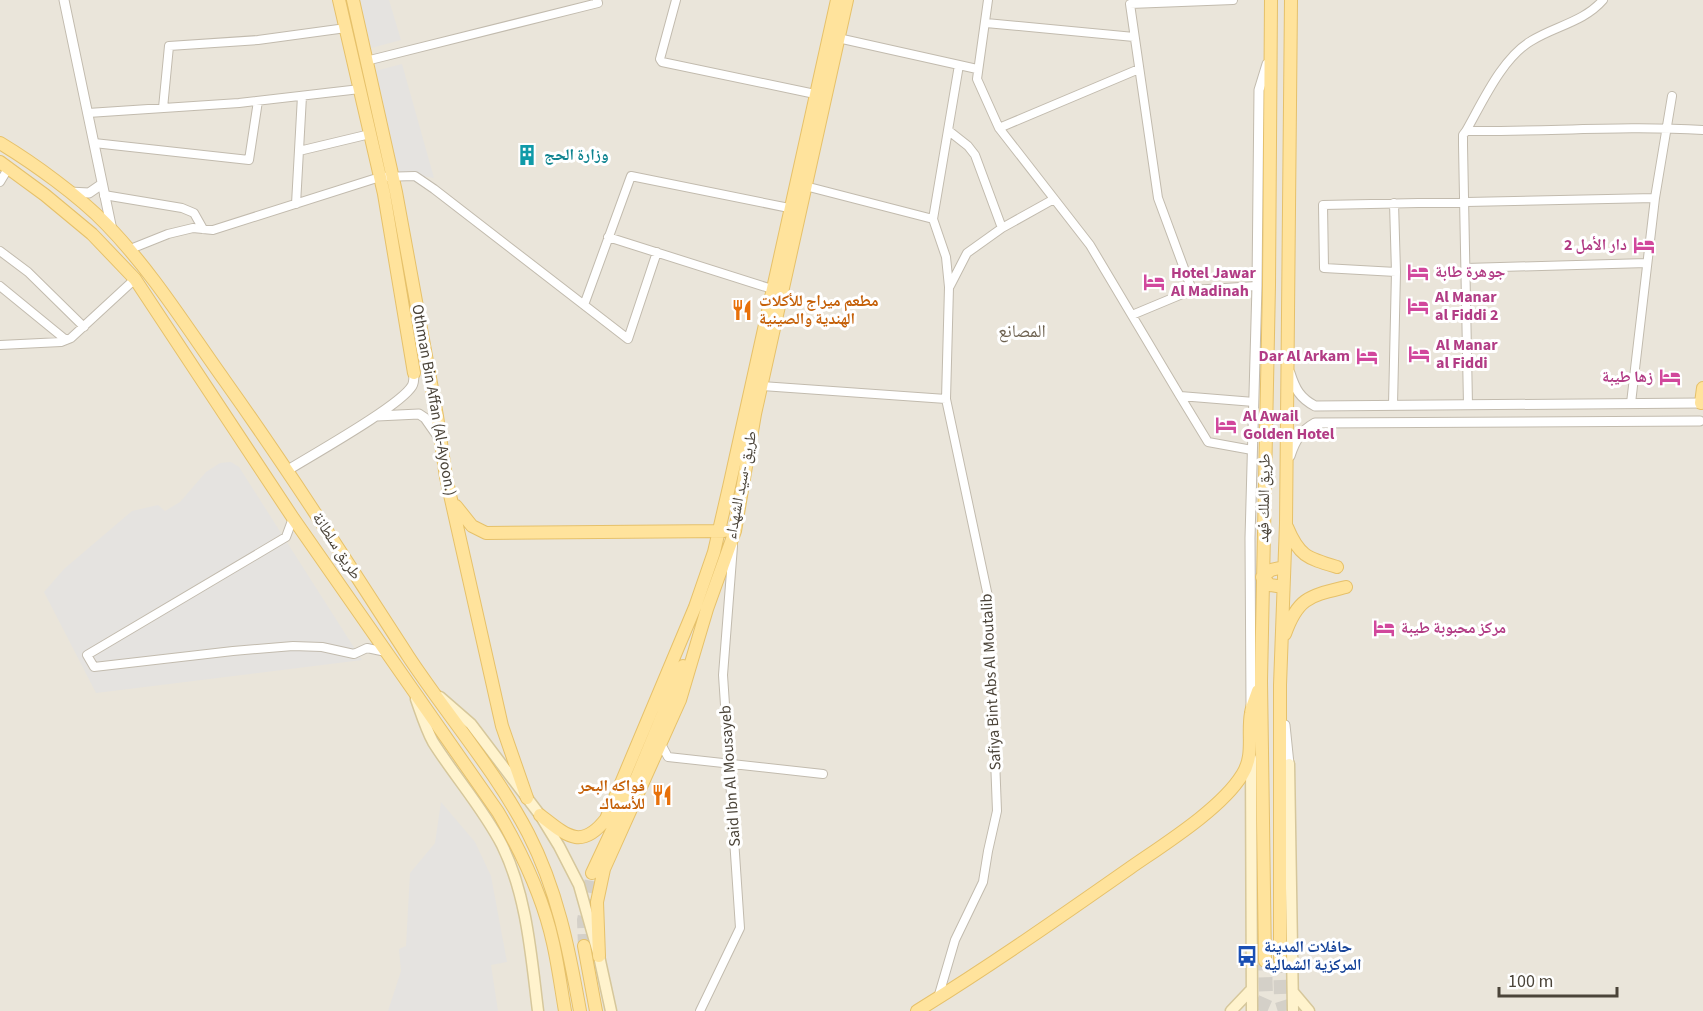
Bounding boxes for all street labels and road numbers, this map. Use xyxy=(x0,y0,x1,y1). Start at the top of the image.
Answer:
street label: Othman Bin Affan (Al-Ayoon.) xyxy=(406,302,462,498)
street label: طريق -سيد الشهداء xyxy=(720,429,762,541)
street label: طريق الملك فهد xyxy=(1252,453,1276,543)
street label: طريق سلطانة xyxy=(307,508,367,584)
street label: Safiya Bint Abs Al Moutalib xyxy=(975,593,1007,771)
street label: Said Ibn Al Mousayeb xyxy=(714,704,746,847)

